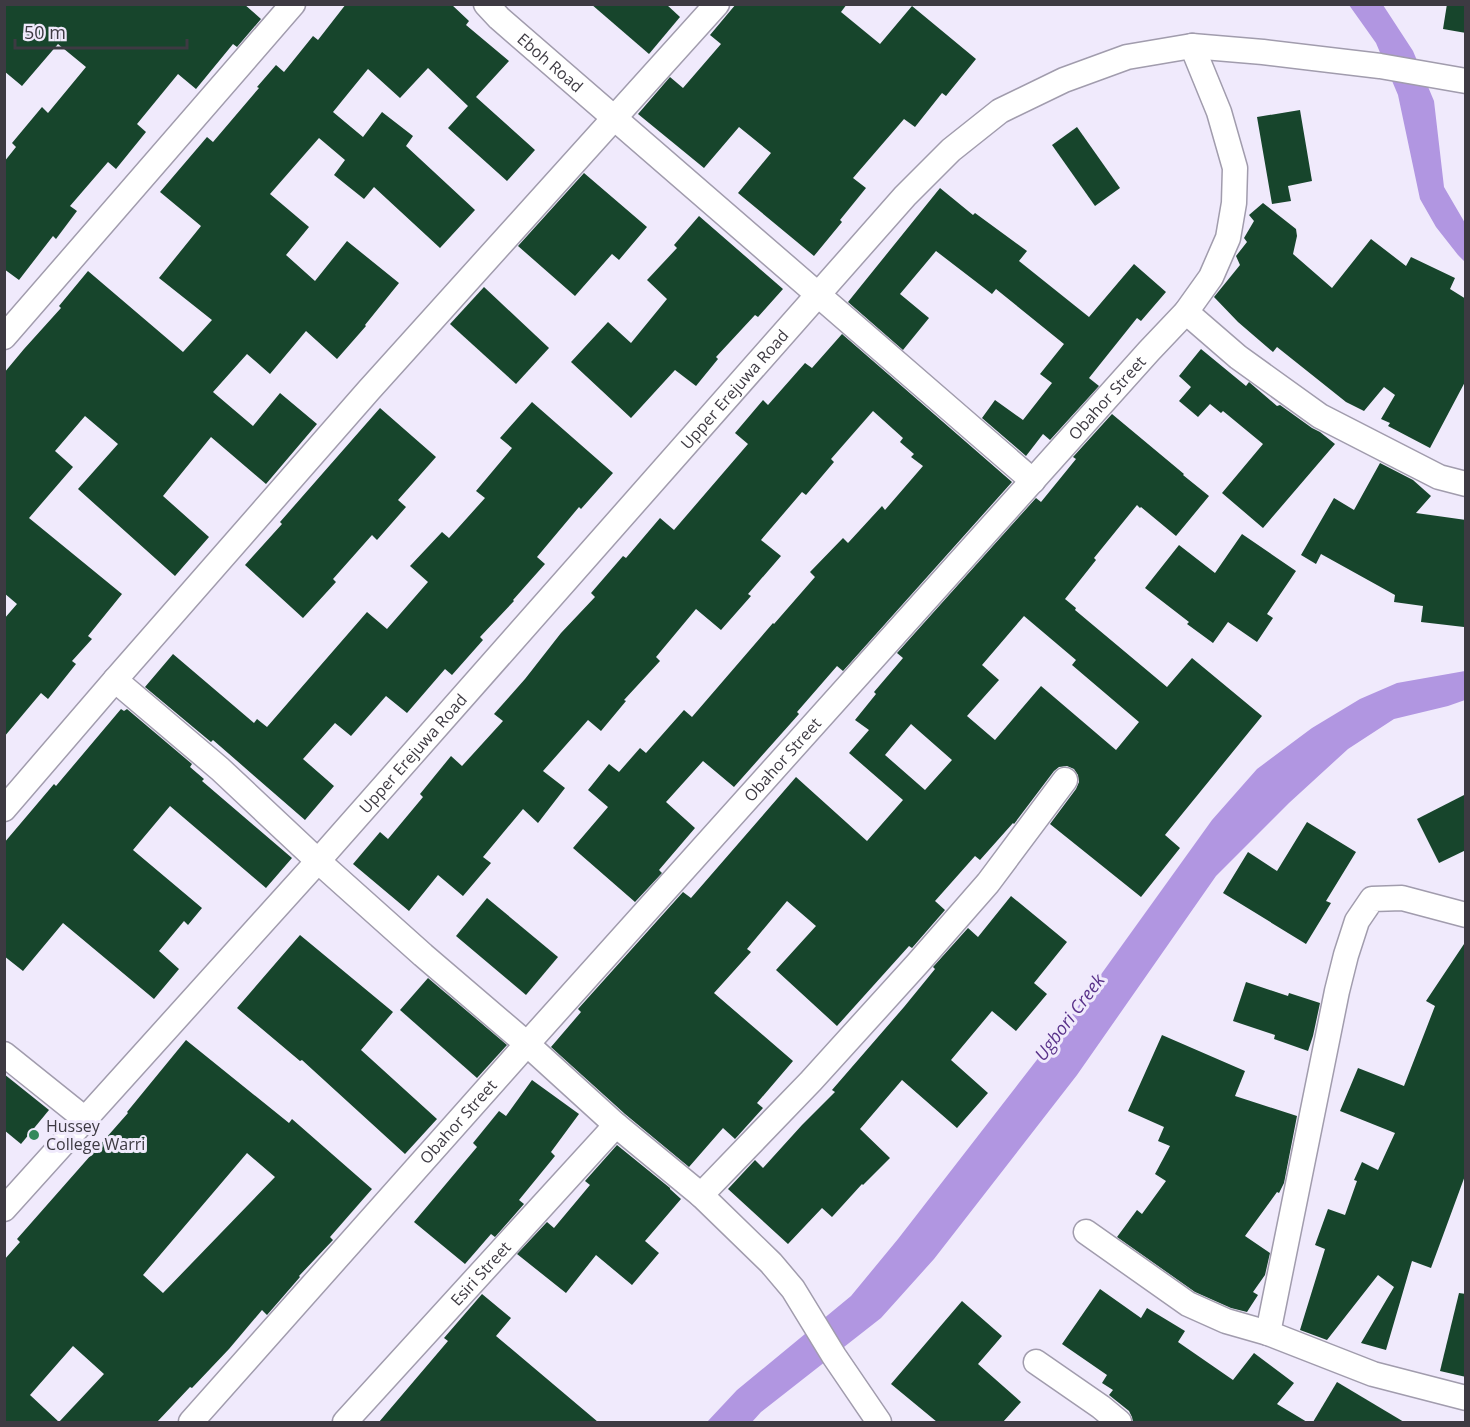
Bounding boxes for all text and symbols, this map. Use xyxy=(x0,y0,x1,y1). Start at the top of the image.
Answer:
scale bar xyxy=(15,12,188,50)
text: 50 m xyxy=(24,20,66,44)
street label: Eboh Road xyxy=(513,28,588,97)
street label: Upper Erejuwa Road xyxy=(676,325,793,454)
street label: Obahor Street xyxy=(1063,351,1151,445)
street label: Upper Erejuwa Road xyxy=(354,689,472,818)
street label: Obahor Street xyxy=(739,713,826,806)
water label: Ugbori Creek xyxy=(1028,968,1110,1065)
street label: Obahor Street xyxy=(415,1074,502,1168)
place label: Hussey College Warri xyxy=(46,1115,145,1155)
marker: Hussey College Warri xyxy=(27,1128,41,1142)
street label: Esiri Street xyxy=(445,1236,516,1310)

